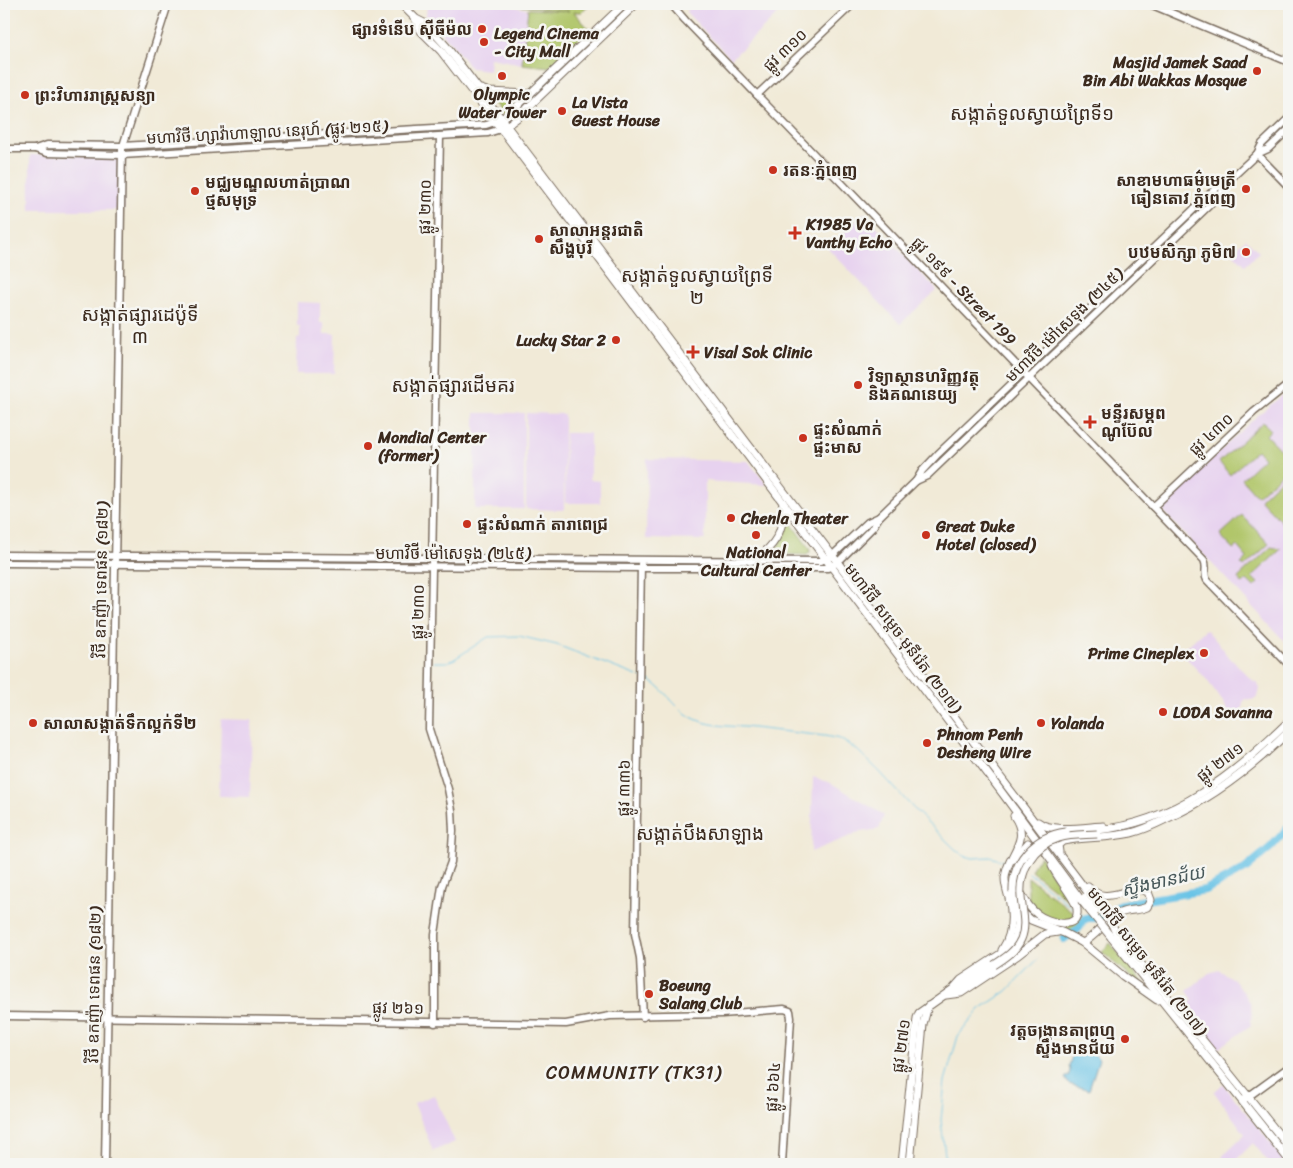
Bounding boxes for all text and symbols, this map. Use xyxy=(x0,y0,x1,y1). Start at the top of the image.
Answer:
place label: ផ្សារទំនើប ស៊ីធីម៉ល xyxy=(351,15,472,44)
place label: Legend Cinema - City Mall xyxy=(494,19,600,66)
street label: ផ្លូវ ៣១០ xyxy=(756,21,814,79)
marker: ផ្សារទំនើប ស៊ីធីម៉ល xyxy=(476,23,488,35)
marker: Legend Cinema - City Mall xyxy=(478,36,490,48)
place label: Masjid Jamek Saad Bin Abi Wakkas Mosque xyxy=(1083,48,1249,95)
marker: Masjid Jamek Saad Bin Abi Wakkas Mosque xyxy=(1251,65,1263,77)
marker: Olympic Water Tower xyxy=(496,70,508,82)
place label: Olympic Water Tower xyxy=(458,80,547,127)
place label: ព្រះវិហាររាស្ត្រសន្យា xyxy=(35,81,156,110)
place label: La Vista Guest House xyxy=(571,88,661,135)
marker: ព្រះវិហាររាស្ត្រសន្យា xyxy=(19,89,31,101)
district label: សង្កាត់ទួលស្វាយព្រៃទី១ xyxy=(950,97,1114,130)
marker: La Vista Guest House xyxy=(556,105,568,117)
street label: មហាវិថី ហ្សាវ៉ាហាឡាល នេរុហ៍ (ផ្លូវ ២១៥) xyxy=(146,111,390,153)
place label: រតនៈភ្នំពេញ xyxy=(783,156,858,185)
marker: រតនៈភ្នំពេញ xyxy=(767,164,779,176)
place label: សាខាមហាធម៌មេត្រី ធៀនតោវ ភ្នំពេញ xyxy=(1116,166,1236,213)
place label: មជ្ឈមណ្ឌលហាត់ប្រាណ ថ្មសមុទ្រ xyxy=(205,168,351,215)
street label: ផ្លូវ ២៣០ xyxy=(410,179,440,235)
marker: សាខាមហាធម៌មេត្រី ធៀនតោវ ភ្នំពេញ xyxy=(1240,183,1252,195)
marker: មជ្ឈមណ្ឌលហាត់ប្រាណ ថ្មសមុទ្រ xyxy=(189,185,201,197)
place label: K1985 Va Vanthy Echo xyxy=(805,210,893,257)
place label: សាលាអន្តរជាតិ សឹង្ហបុរី xyxy=(549,216,644,263)
marker: K1985 Va Vanthy Echo xyxy=(788,226,802,240)
street label: ផ្លូវ ១៩៩ - Street 199 xyxy=(904,230,1024,353)
marker: សាលាអន្តរជាតិ សឹង្ហបុរី xyxy=(533,233,545,245)
place label: បឋមសិក្សា ភូមិ៧ xyxy=(1128,238,1236,267)
marker: បឋមសិក្សា ភូមិ៧ xyxy=(1240,246,1252,258)
district label: សង្កាត់ទួលស្វាយព្រៃទី ២ xyxy=(621,259,773,314)
street label: មហាវិថី ម៉ៅសេទុង (២៤៥) xyxy=(998,260,1131,389)
district label: សង្កាត់ផ្សារដេប៉ូទី ៣ xyxy=(82,298,198,353)
place label: Lucky Star 2 xyxy=(516,326,607,355)
marker: Lucky Star 2 xyxy=(610,334,622,346)
place label: Visal Sok Clinic xyxy=(704,338,813,367)
marker: Visal Sok Clinic xyxy=(686,345,700,359)
place label: វិទ្យាស្ថានហរិញ្ញវត្ថុ និងគណនេយ្យ xyxy=(868,362,979,409)
district label: សង្កាត់ផ្សារដើមគរ xyxy=(391,369,515,402)
marker: វិទ្យាស្ថានហរិញ្ញវត្ថុ និងគណនេយ្យ xyxy=(852,379,864,391)
place label: មន្ទីរសម្ភព ណូប៊ែល xyxy=(1101,399,1166,446)
street label: ផ្លូវ ៤៣០ xyxy=(1181,405,1241,463)
place label: ផ្ទះសំណាក់ ផ្ទះមាស xyxy=(813,415,882,462)
marker: មន្ទីរសម្ភព ណូប៊ែល xyxy=(1083,415,1097,429)
place label: Mondial Center (former) xyxy=(377,423,487,470)
marker: ផ្ទះសំណាក់ ផ្ទះមាស xyxy=(797,432,809,444)
marker: Mondial Center (former) xyxy=(362,440,374,452)
street label: វិថី ឧកញ៉ា ទេពផន (១៨២) xyxy=(85,500,117,659)
place label: Chenla Theater xyxy=(740,504,849,533)
place label: ផ្ទះសំណាក់ តារាពេជ្រ xyxy=(477,510,608,539)
marker: Chenla Theater xyxy=(725,512,737,524)
place label: Great Duke Hotel (closed) xyxy=(935,512,1037,559)
marker: ផ្ទះសំណាក់ តារាពេជ្រ xyxy=(461,518,473,530)
marker: National Cultural Center xyxy=(750,529,762,541)
marker: Great Duke Hotel (closed) xyxy=(920,529,932,541)
place label: National Cultural Center xyxy=(700,538,812,585)
street label: មហាវិថី ម៉ៅសេទុង (២៤៥) xyxy=(375,539,532,568)
street label: មហាវិថី សម្តេច មុនីរ៉េត (២១៧) xyxy=(836,556,970,721)
street label: ផ្លូវ ២៣០ xyxy=(403,584,433,640)
place label: Prime Cineplex xyxy=(1088,639,1195,668)
marker: Prime Cineplex xyxy=(1198,647,1210,659)
place label: LODA Sovanna xyxy=(1173,698,1273,727)
marker: LODA Sovanna xyxy=(1157,706,1169,718)
place label: សាលាសង្កាត់ទឹកល្អក់ទី២ xyxy=(43,709,197,738)
place label: Yolanda xyxy=(1051,709,1105,738)
marker: សាលាសង្កាត់ទឹកល្អក់ទី២ xyxy=(27,717,39,729)
marker: Yolanda xyxy=(1035,717,1047,729)
place label: Phnom Penh Desheng Wire xyxy=(937,720,1032,767)
street label: ផ្លូវ ២៧១ xyxy=(1190,734,1250,790)
marker: Phnom Penh Desheng Wire xyxy=(921,737,933,749)
street label: ផ្លូវ ៣៣៦ xyxy=(609,759,639,817)
district label: សង្កាត់បឹងសាឡាង xyxy=(636,817,764,850)
water label: ស្ទឹងមានជ័យ xyxy=(1118,855,1210,906)
street label: មហាវិថី សម្តេច មុនីរ៉េត (២១៧) xyxy=(1079,880,1215,1043)
street label: វិថី ឧកញ៉ា ទេពផន (១៨២) xyxy=(78,905,110,1064)
place label: Boeung Salang Club xyxy=(658,971,743,1018)
marker: Boeung Salang Club xyxy=(643,988,655,1000)
street label: ផ្លូវ ២៦១ xyxy=(372,993,424,1023)
place label: វត្តចង្ក្រានតាព្រហ្ម ស្ទឹងមានជ័យ xyxy=(1010,1016,1115,1063)
street label: ផ្លូវ ២៧១ xyxy=(883,1017,919,1075)
marker: វត្តចង្ក្រានតាព្រហ្ម ស្ទឹងមានជ័យ xyxy=(1119,1033,1131,1045)
district label: COMMUNITY (TK31) xyxy=(546,1057,723,1089)
street label: ផ្លូវ ៦៦៤ xyxy=(757,1061,789,1113)

